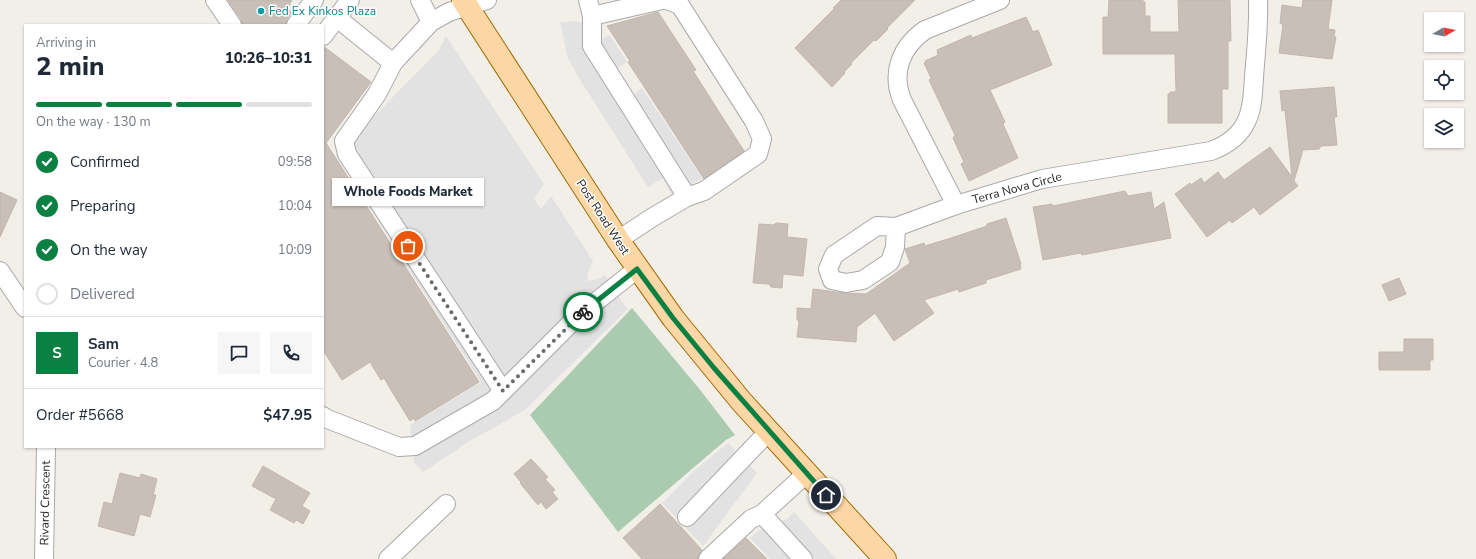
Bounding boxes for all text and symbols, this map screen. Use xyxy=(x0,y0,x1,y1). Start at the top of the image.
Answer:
place label: Fed Ex Kinkos Plaza xyxy=(269,3,376,19)
marker: Fed Ex Kinkos Plaza xyxy=(256,6,266,16)
north arrow xyxy=(1424,12,1464,52)
map controls xyxy=(1424,12,1464,148)
text: Arriving in xyxy=(36,34,96,52)
text: 10:26–10:31 xyxy=(225,48,312,68)
text: 2 min xyxy=(36,49,104,84)
button: locate xyxy=(1424,60,1464,100)
button: layers xyxy=(1424,108,1464,148)
text: On the way · 130 m xyxy=(36,113,151,131)
icon: check xyxy=(36,151,58,173)
text: Confirmed xyxy=(70,152,140,172)
text: 09:58 xyxy=(278,153,312,171)
street label: Terra Nova Circle xyxy=(970,168,1064,208)
street label: Post Road West xyxy=(573,176,634,258)
callout: Whole Foods Market xyxy=(332,178,484,206)
text: Whole Foods Market xyxy=(344,183,472,201)
icon: check xyxy=(36,195,58,217)
text: Preparing xyxy=(70,196,135,216)
text: 10:04 xyxy=(278,197,312,215)
pin xyxy=(391,229,425,263)
icon: bag xyxy=(397,235,419,257)
icon: check xyxy=(36,239,58,261)
text: On the way xyxy=(70,240,148,260)
text: 10:09 xyxy=(278,241,312,259)
text: Delivered xyxy=(70,284,135,304)
courier xyxy=(563,292,603,332)
icon: bike xyxy=(572,301,594,323)
button: chat xyxy=(218,332,260,374)
button: phone xyxy=(270,332,312,374)
text: Sam xyxy=(88,334,119,354)
text: S xyxy=(52,343,62,363)
text: Courier · 4.8 xyxy=(88,354,158,372)
text: Order #5668 xyxy=(36,405,124,425)
text: $47.95 xyxy=(263,405,312,425)
street label: Rivard Crescent xyxy=(36,460,54,546)
pin xyxy=(809,478,843,512)
icon: home xyxy=(815,484,837,506)

